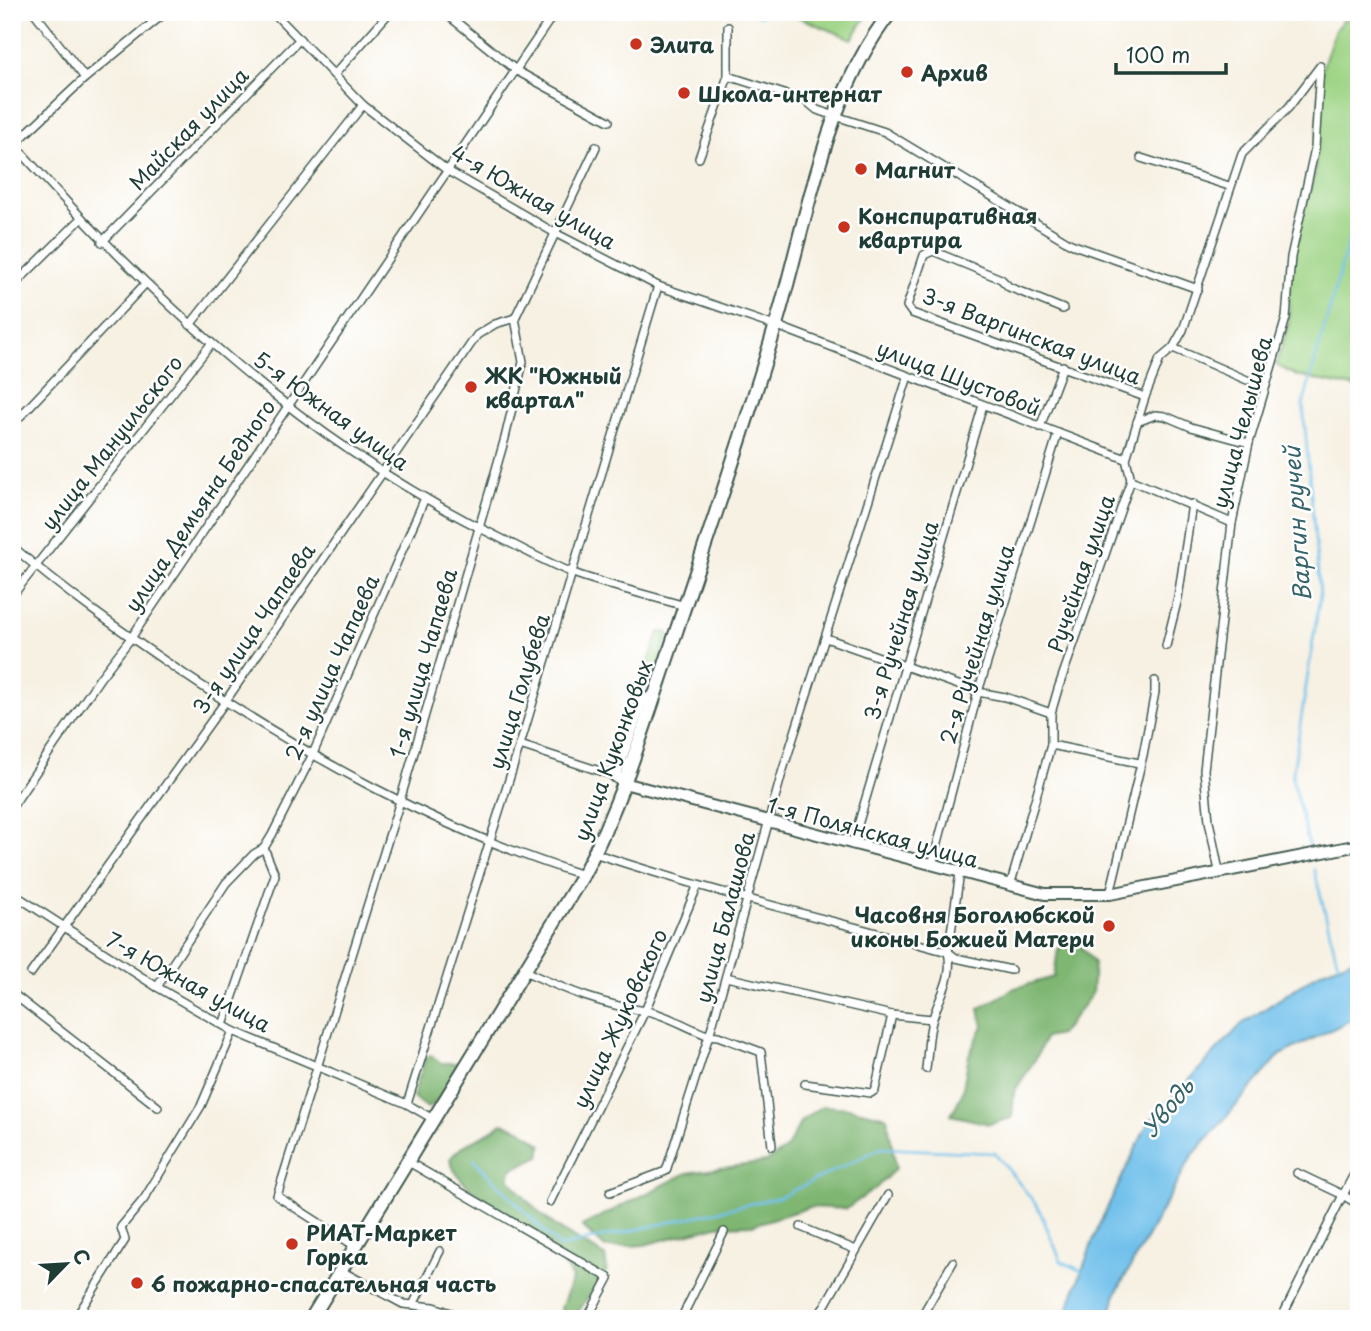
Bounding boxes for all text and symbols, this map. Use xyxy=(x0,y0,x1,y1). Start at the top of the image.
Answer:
place label: Элита xyxy=(650,28,715,60)
scale bar xyxy=(1116,32,1226,76)
marker: Элита xyxy=(628,36,644,52)
text: 100 m xyxy=(1126,38,1190,70)
place label: Архив xyxy=(921,56,988,88)
street label: Майская улица xyxy=(121,59,256,197)
marker: Архив xyxy=(899,64,915,80)
place label: Школа-интернат xyxy=(698,77,883,109)
marker: Школа-интернат xyxy=(676,85,692,101)
street label: 4-я Южная улица xyxy=(445,136,623,257)
place label: Магнит xyxy=(875,153,956,185)
marker: Магнит xyxy=(853,161,869,177)
place label: Конспиративная квартира xyxy=(858,199,1038,255)
marker: Конспиративная квартира xyxy=(836,219,852,235)
street label: 3-я Варгинская улица xyxy=(918,278,1147,392)
street label: улица Шустовой xyxy=(872,331,1046,423)
street label: улица Челышева xyxy=(1203,332,1279,512)
street label: 5-я Южная улица xyxy=(248,343,417,478)
street label: улица Мануильского xyxy=(32,348,190,536)
place label: ЖК "Южный квартал" xyxy=(484,359,622,415)
marker: ЖК "Южный квартал" xyxy=(463,379,479,395)
street label: улица Демьяна Бедного xyxy=(116,392,282,618)
water label: Варгин ручей xyxy=(1273,443,1319,603)
street label: Ручейная улица xyxy=(1038,489,1122,656)
street label: 3-я Ручейная улица xyxy=(854,516,946,723)
street label: 3-я улица Чапаева xyxy=(184,536,322,720)
street label: 2-я Ручейная улица xyxy=(930,539,1022,748)
street label: 1-я улица Чапаева xyxy=(380,565,464,761)
street label: 2-я улица Чапаева xyxy=(276,569,386,765)
street label: улица Голубева xyxy=(479,609,557,773)
street label: улица Куконковых xyxy=(564,655,660,845)
street label: 1-я Полянская улица xyxy=(764,787,983,875)
street label: улица Балашова xyxy=(686,828,762,1006)
place label: Часовня Боголюбской иконы Божией Матери xyxy=(850,898,1095,954)
marker: Часовня Боголюбской иконы Божией Матери xyxy=(1101,918,1117,934)
street label: 7-я Южная улица xyxy=(101,923,278,1040)
street label: улица Жуковского xyxy=(563,923,675,1113)
water label: Уводь xyxy=(1132,1069,1202,1144)
place label: РИАТ-Маркет Горка xyxy=(306,1216,457,1272)
north arrow xyxy=(32,1230,102,1300)
marker: РИАТ-Маркет Горка xyxy=(284,1236,300,1252)
text: С xyxy=(67,1244,98,1269)
place label: 6 пожарно-спасательная часть xyxy=(151,1267,496,1299)
marker: 6 пожарно-спасательная часть xyxy=(129,1275,145,1291)

